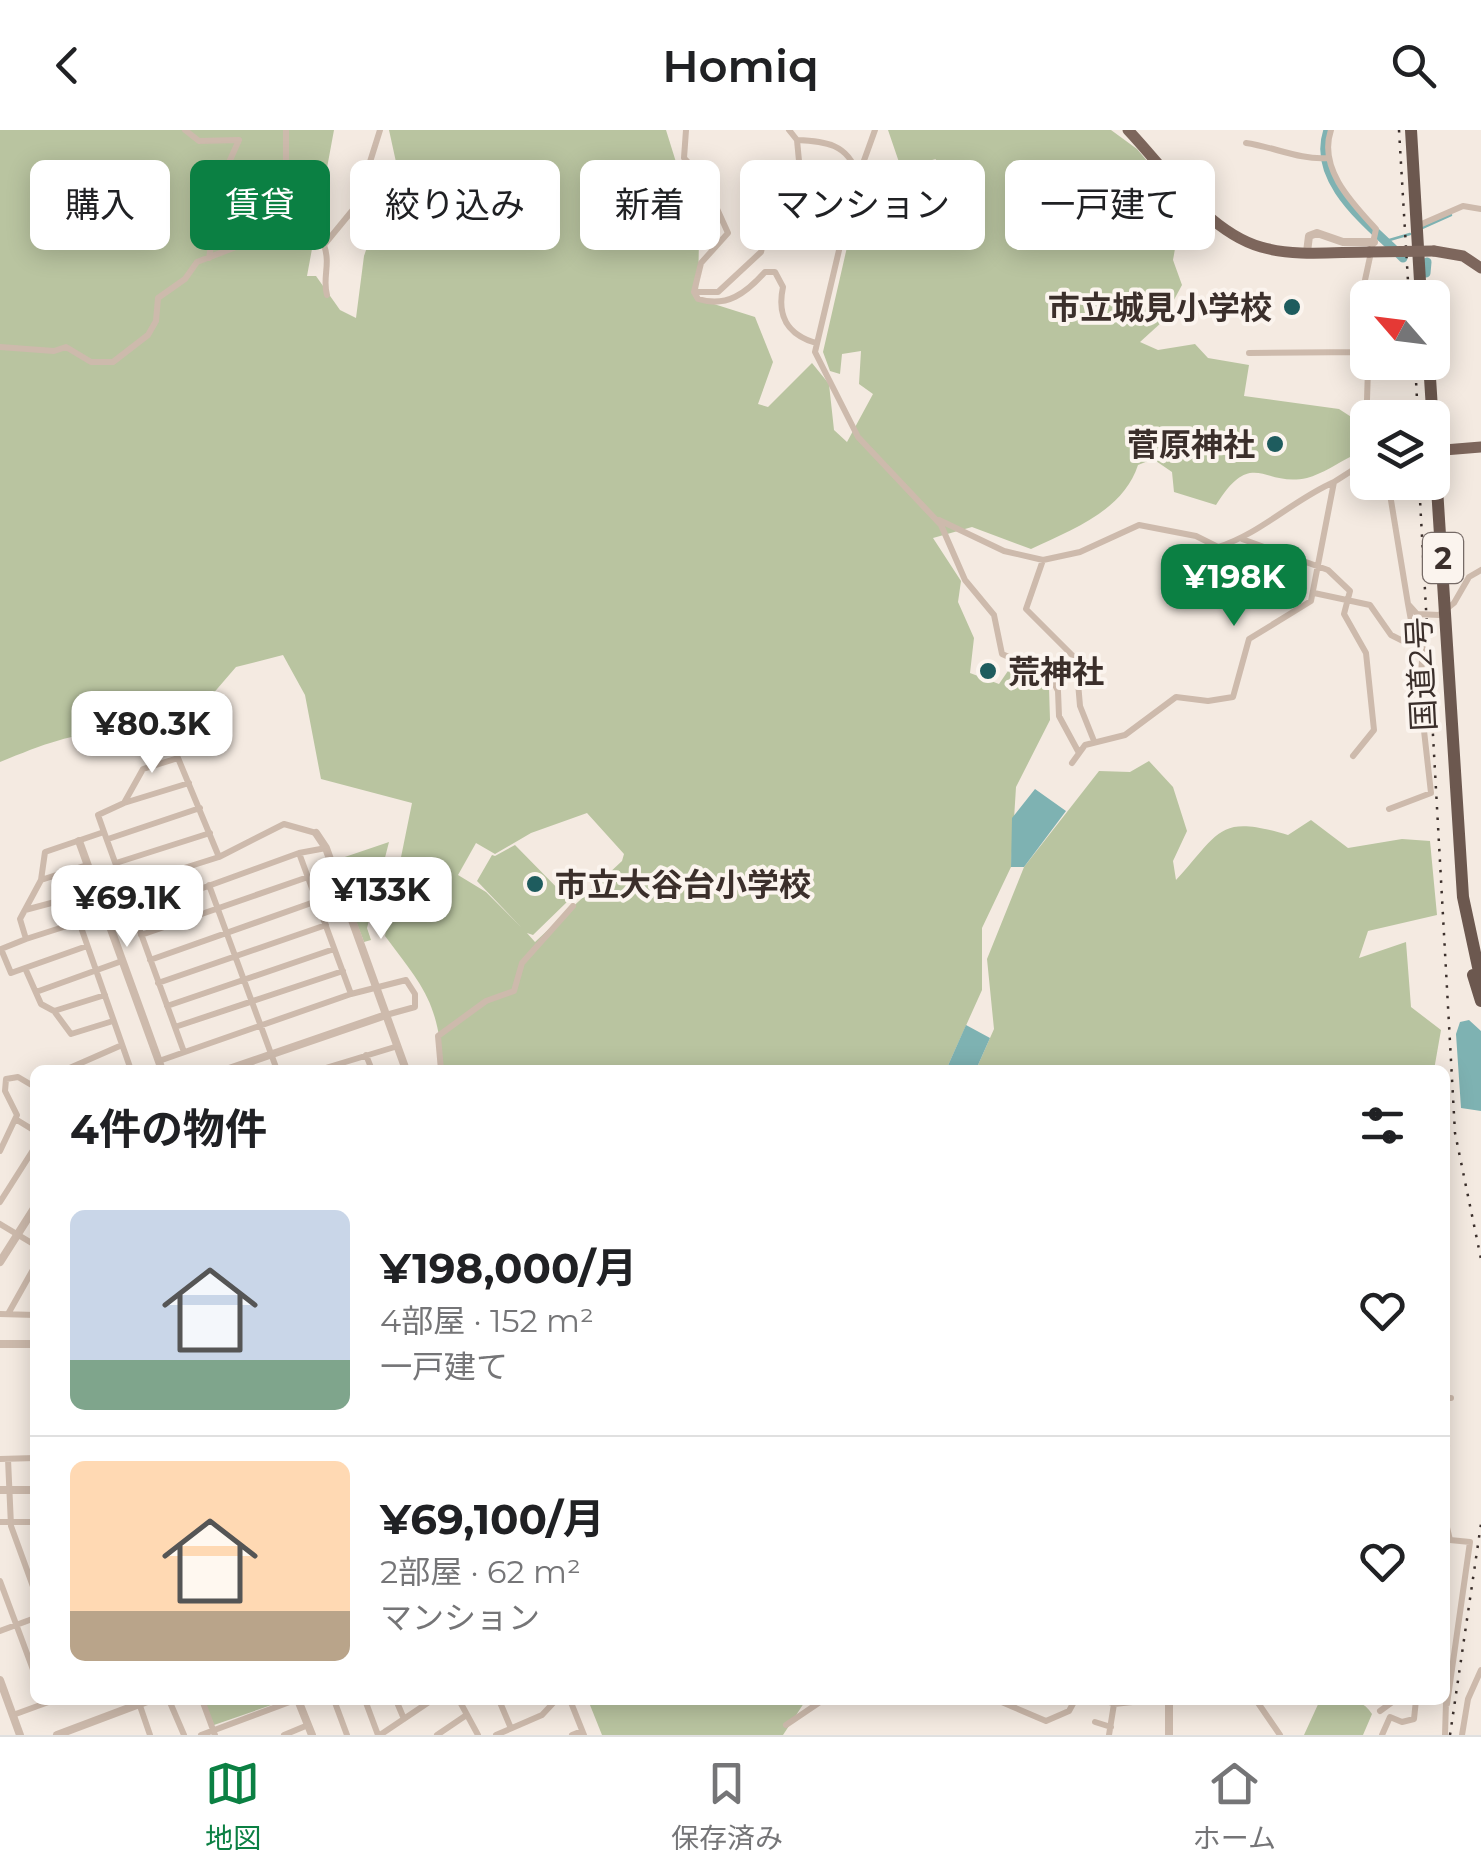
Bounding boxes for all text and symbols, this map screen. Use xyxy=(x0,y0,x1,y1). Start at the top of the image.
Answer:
icon: back xyxy=(40,38,95,93)
text: Homiq xyxy=(662,38,819,93)
icon: search xyxy=(1386,38,1441,93)
chip: 購入 xyxy=(30,160,170,250)
chip: 賃貸 xyxy=(190,160,330,250)
chip: 絞り込み xyxy=(350,160,560,250)
chip: 新着 xyxy=(580,160,720,250)
chip: マンション xyxy=(740,160,985,250)
chip: 一戸建て xyxy=(1005,160,1215,250)
north arrow xyxy=(1350,280,1450,380)
map controls xyxy=(1350,280,1450,500)
place label: 市立城見小学校 xyxy=(1048,288,1272,327)
marker: 市立城見小学校 xyxy=(1281,296,1303,318)
button: layers xyxy=(1350,400,1450,500)
place label: 菅原神社 xyxy=(1127,425,1255,464)
marker: 菅原神社 xyxy=(1264,433,1286,455)
road number: 2 xyxy=(1423,533,1463,583)
pin: ¥198K xyxy=(1164,544,1304,629)
text: ¥198K xyxy=(1183,557,1285,596)
street label: 国道2号 xyxy=(1399,616,1443,732)
place label: 荒神社 xyxy=(1008,652,1104,691)
marker: 荒神社 xyxy=(977,660,999,682)
pin: ¥80.3K xyxy=(71,691,233,776)
text: ¥80.3K xyxy=(94,704,211,743)
pin: ¥133K xyxy=(311,857,451,942)
pin: ¥69.1K xyxy=(46,865,208,950)
place label: 市立大谷台小学校 xyxy=(555,865,811,904)
text: ¥133K xyxy=(332,870,430,909)
marker: 市立大谷台小学校 xyxy=(524,873,546,895)
text: ¥69.1K xyxy=(73,878,181,917)
icon: filters xyxy=(1355,1098,1410,1153)
text: 4件の物件 xyxy=(70,1103,267,1155)
text: ¥198,000/月 xyxy=(380,1242,637,1294)
icon: home xyxy=(150,1250,270,1370)
icon: heart xyxy=(1355,1283,1410,1338)
text: 4部屋 · 152 m² xyxy=(380,1301,594,1340)
text: 一戸建て xyxy=(380,1347,508,1386)
text: ¥69,100/月 xyxy=(380,1493,605,1545)
icon: home xyxy=(150,1501,270,1621)
icon: heart xyxy=(1355,1534,1410,1589)
text: 2部屋 · 62 m² xyxy=(380,1552,581,1591)
text: マンション xyxy=(380,1598,540,1637)
tab: 地図 xyxy=(205,1756,261,1856)
tab: 保存済み xyxy=(671,1756,783,1856)
tab: ホーム xyxy=(1193,1756,1276,1856)

